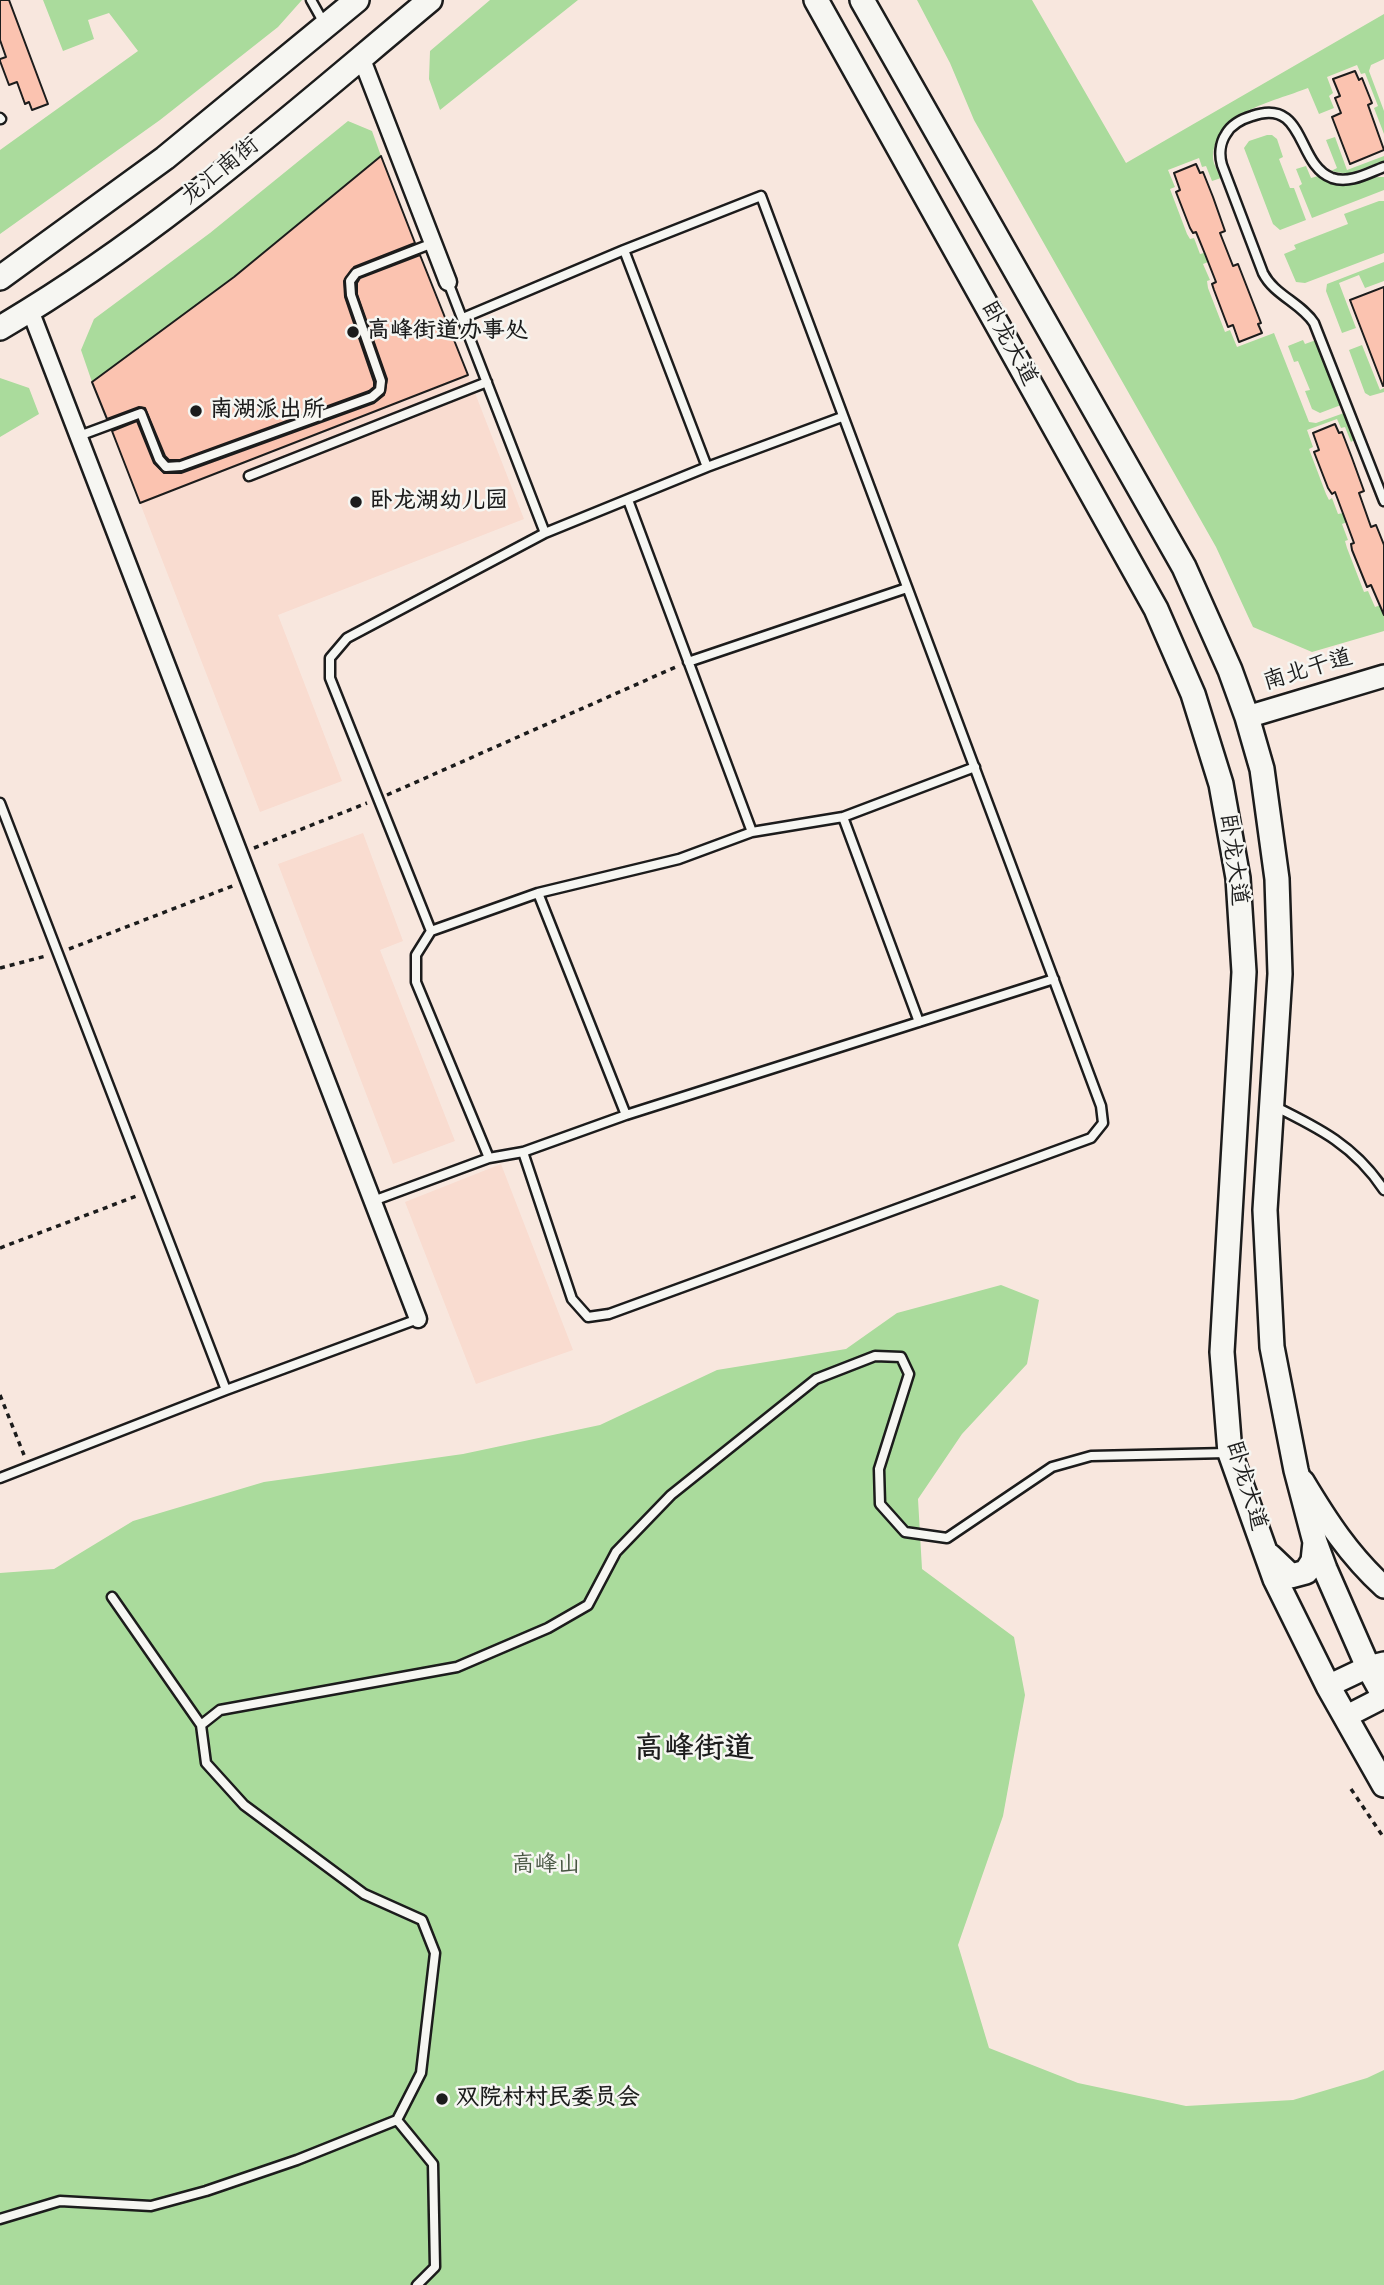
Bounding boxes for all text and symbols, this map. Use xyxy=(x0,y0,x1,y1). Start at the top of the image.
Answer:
street label: 龙汇南街 xyxy=(177,132,265,212)
street label: 卧龙大道 xyxy=(974,297,1042,391)
place label: 高峰街道办事处 xyxy=(367,318,528,346)
marker: 高峰街道办事处 xyxy=(345,324,361,340)
place label: 南湖派出所 xyxy=(210,397,325,425)
marker: 南湖派出所 xyxy=(188,403,204,419)
place label: 卧龙湖幼儿园 xyxy=(370,488,508,516)
marker: 卧龙湖幼儿园 xyxy=(348,494,364,510)
street label: 南北干道 xyxy=(1260,644,1356,698)
street label: 卧龙大道 xyxy=(1212,813,1252,907)
street label: 卧龙大道 xyxy=(1218,1438,1272,1534)
district label: 高峰街道 xyxy=(634,1733,754,1769)
park label: 高峰山 xyxy=(512,1852,580,1880)
place label: 双院村村民委员会 xyxy=(456,2085,640,2113)
marker: 双院村村民委员会 xyxy=(434,2091,450,2107)

